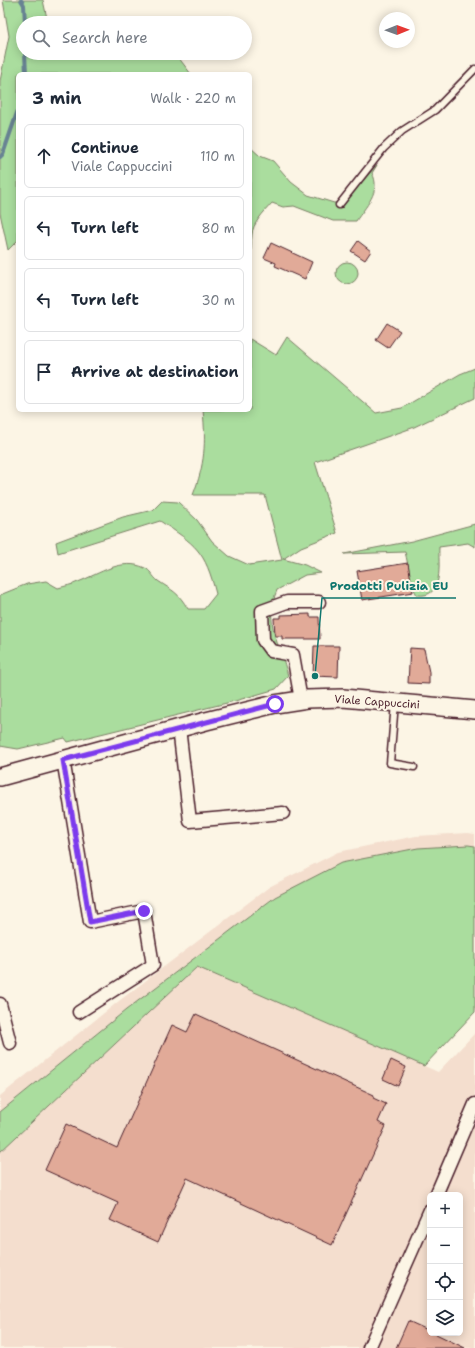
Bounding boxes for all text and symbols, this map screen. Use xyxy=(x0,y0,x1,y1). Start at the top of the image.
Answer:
north arrow xyxy=(379,12,415,48)
search box xyxy=(16,16,252,60)
icon: search xyxy=(30,27,52,49)
text: Search here xyxy=(62,28,148,48)
text: 3 min xyxy=(32,87,82,109)
text: Walk · 220 m xyxy=(150,90,236,107)
text: Continue xyxy=(71,138,139,158)
icon: ahead xyxy=(33,145,55,167)
text: 110 m xyxy=(200,148,235,165)
text: Viale Cappuccini xyxy=(71,158,172,175)
icon: left xyxy=(33,217,55,239)
text: Turn left xyxy=(71,218,139,238)
text: 80 m xyxy=(201,220,235,237)
icon: left xyxy=(33,289,55,311)
text: Turn left xyxy=(71,290,139,310)
text: 30 m xyxy=(201,292,235,309)
icon: arrive xyxy=(33,361,55,383)
text: Arrive at destination xyxy=(71,362,239,382)
callout: Prodotti Pulizia EU xyxy=(322,574,456,598)
text: Prodotti Pulizia EU xyxy=(330,578,448,594)
street label: Viale Cappuccini xyxy=(334,692,420,712)
route start xyxy=(266,695,284,713)
route end xyxy=(135,902,153,920)
map controls xyxy=(427,1192,463,1336)
button: + xyxy=(427,1192,463,1228)
button: − xyxy=(427,1228,463,1264)
button: locate xyxy=(427,1264,463,1300)
button: layers xyxy=(427,1300,463,1336)

